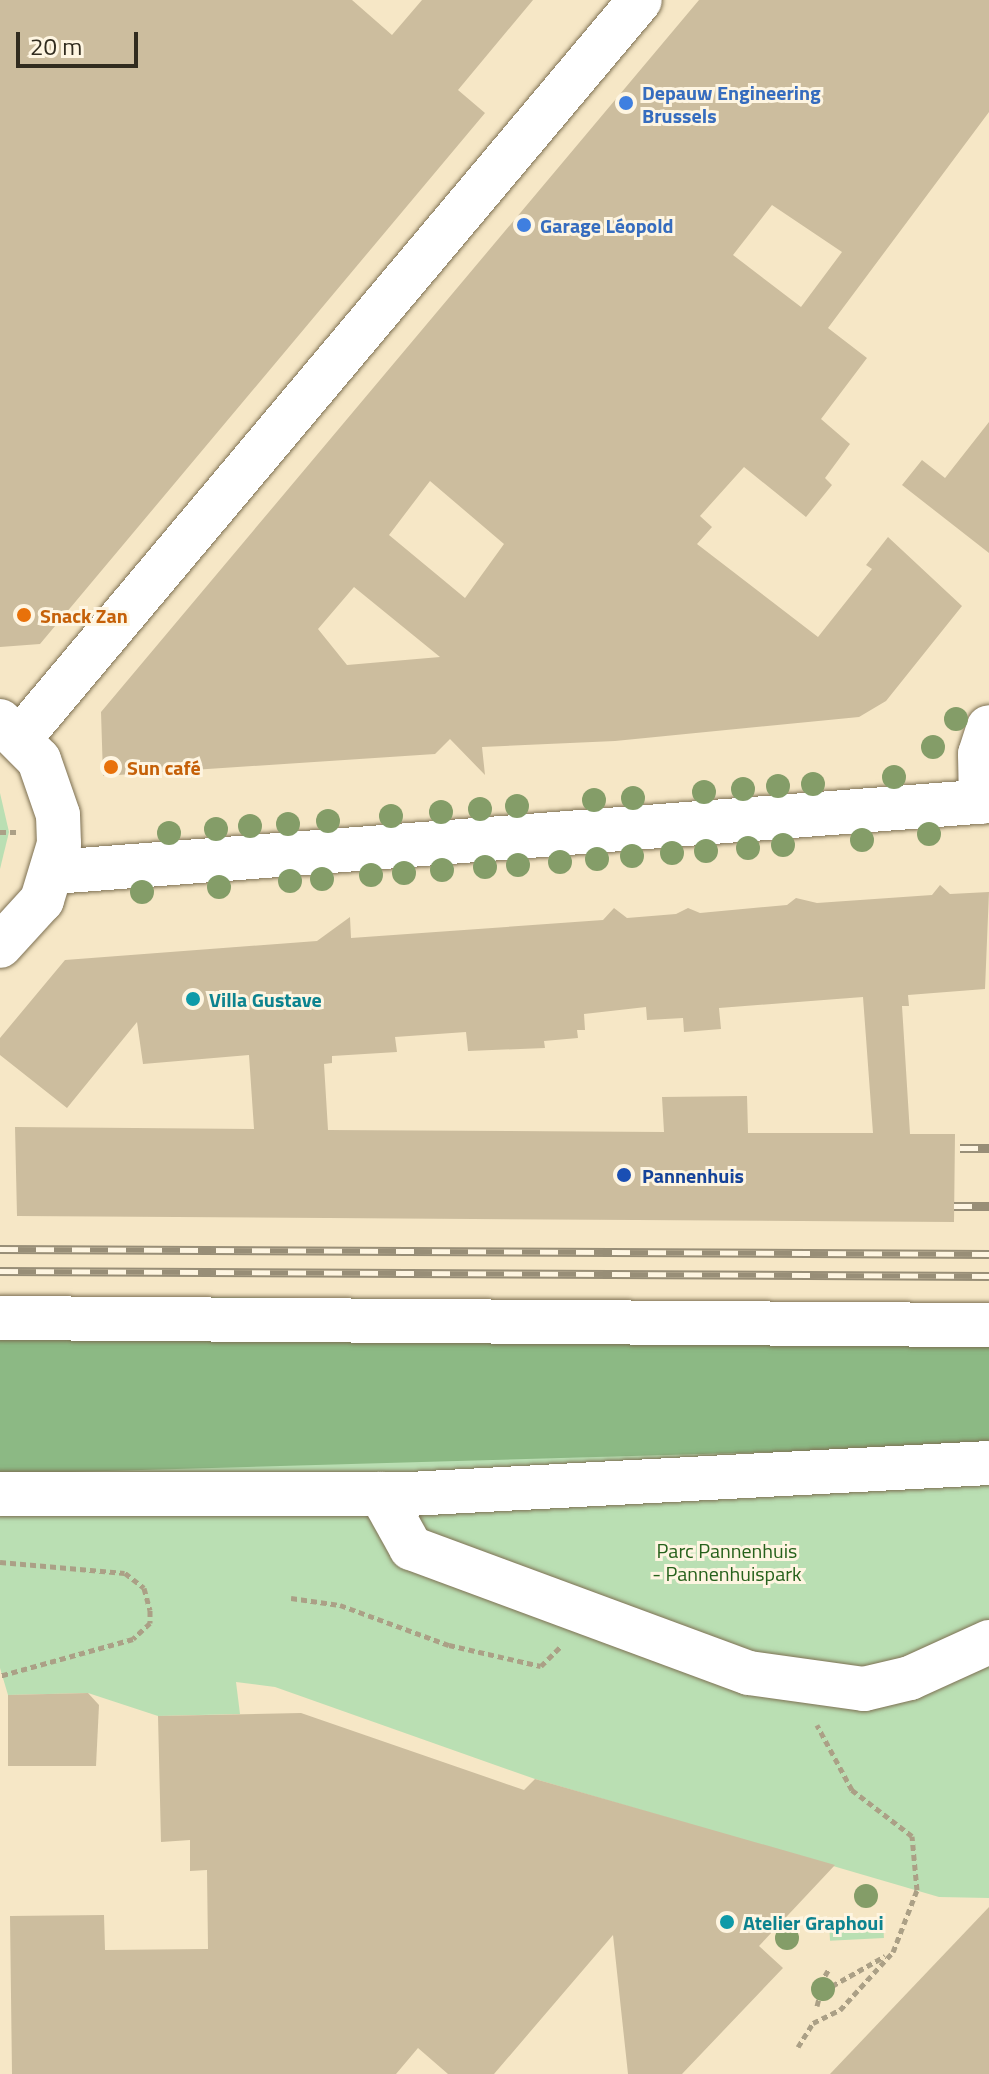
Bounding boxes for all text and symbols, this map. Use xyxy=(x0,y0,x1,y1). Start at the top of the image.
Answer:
scale bar xyxy=(20,16,142,66)
text: 20 m xyxy=(30,28,82,64)
place label: Depauw Engineering Brussels xyxy=(642,80,821,127)
marker: Depauw Engineering Brussels xyxy=(617,94,635,112)
place label: Garage Léopold xyxy=(540,213,674,237)
marker: Garage Léopold xyxy=(515,216,533,234)
place label: Snack Zan xyxy=(40,603,128,627)
marker: Snack Zan xyxy=(15,606,33,624)
place label: Sun café xyxy=(127,755,201,779)
marker: Sun café xyxy=(102,758,120,776)
place label: Villa Gustave xyxy=(209,987,322,1011)
marker: Villa Gustave xyxy=(184,990,202,1008)
place label: Pannenhuis xyxy=(642,1163,744,1187)
marker: Pannenhuis xyxy=(613,1164,635,1186)
park label: Parc Pannenhuis - Pannenhuispark xyxy=(652,1538,802,1585)
place label: Atelier Graphoui xyxy=(743,1910,884,1934)
marker: Atelier Graphoui xyxy=(718,1913,736,1931)

